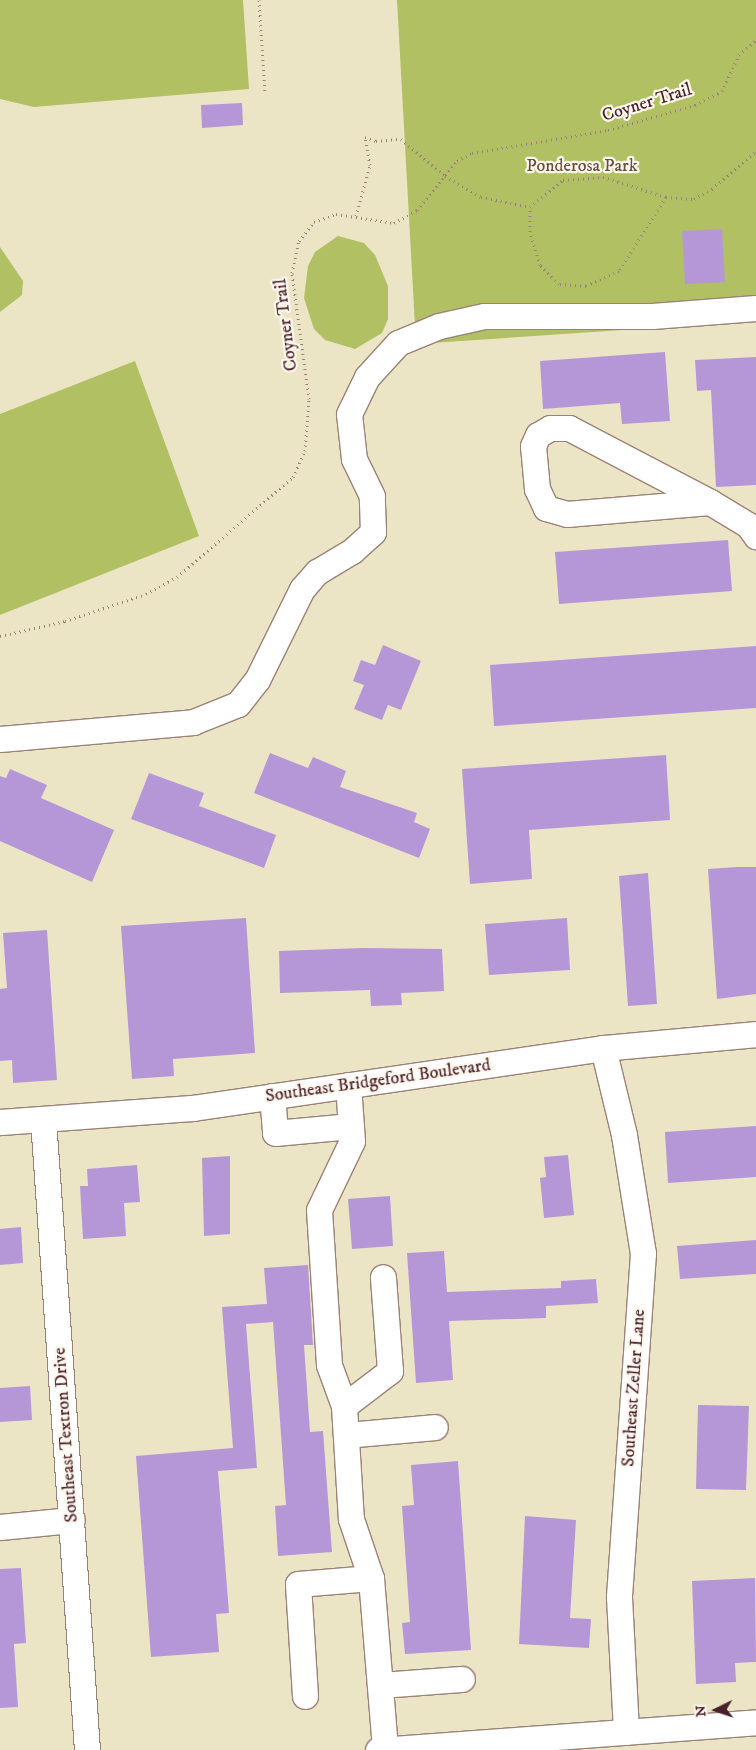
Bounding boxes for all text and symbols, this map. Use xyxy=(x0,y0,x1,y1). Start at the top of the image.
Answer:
street label: Coyner Trail xyxy=(599,79,695,127)
park label: Ponderosa Park xyxy=(526,155,638,177)
street label: Coyner Trail xyxy=(270,278,302,372)
street label: Southeast Bridgeford Boulevard xyxy=(264,1054,492,1108)
street label: Southeast Zeller Lane xyxy=(618,1308,650,1468)
street label: Southeast Textron Drive xyxy=(49,1347,83,1523)
north arrow xyxy=(691,1685,741,1735)
text: N xyxy=(692,1705,710,1717)

